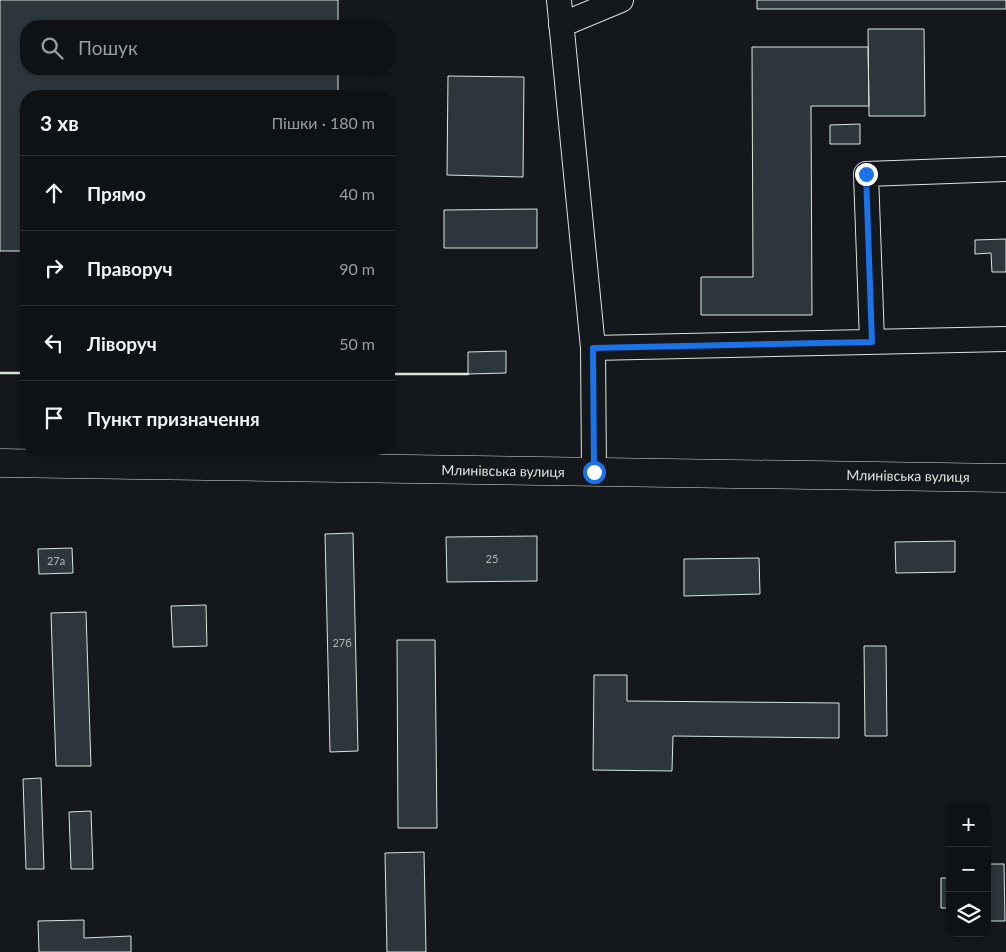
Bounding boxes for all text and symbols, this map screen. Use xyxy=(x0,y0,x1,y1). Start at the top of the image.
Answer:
search box xyxy=(20,20,395,75)
icon: search xyxy=(38,34,66,62)
text: Пошук xyxy=(78,36,138,59)
text: 3 хв xyxy=(40,110,79,135)
text: Пішки · 180 m xyxy=(271,113,375,132)
route end xyxy=(855,163,878,186)
icon: ahead xyxy=(40,179,68,207)
text: Прямо xyxy=(87,182,146,205)
text: 40 m xyxy=(339,184,375,203)
icon: right xyxy=(40,254,68,282)
text: Праворуч xyxy=(87,257,172,280)
text: 90 m xyxy=(339,259,375,278)
icon: left xyxy=(40,329,68,357)
text: Ліворуч xyxy=(87,332,157,355)
text: 50 m xyxy=(339,334,375,353)
icon: arrive xyxy=(40,404,68,432)
text: Пункт призначення xyxy=(87,407,260,430)
street label: Млинівська вулиця xyxy=(441,461,565,480)
route start xyxy=(583,461,606,484)
street label: Млинівська вулиця xyxy=(846,466,970,485)
house number: 25 xyxy=(486,552,498,565)
house number: 27а xyxy=(47,554,65,567)
house number: 27б xyxy=(332,636,352,649)
map controls xyxy=(946,802,991,937)
button: + xyxy=(946,802,991,847)
button: − xyxy=(946,847,991,892)
button: layers xyxy=(946,892,991,937)

